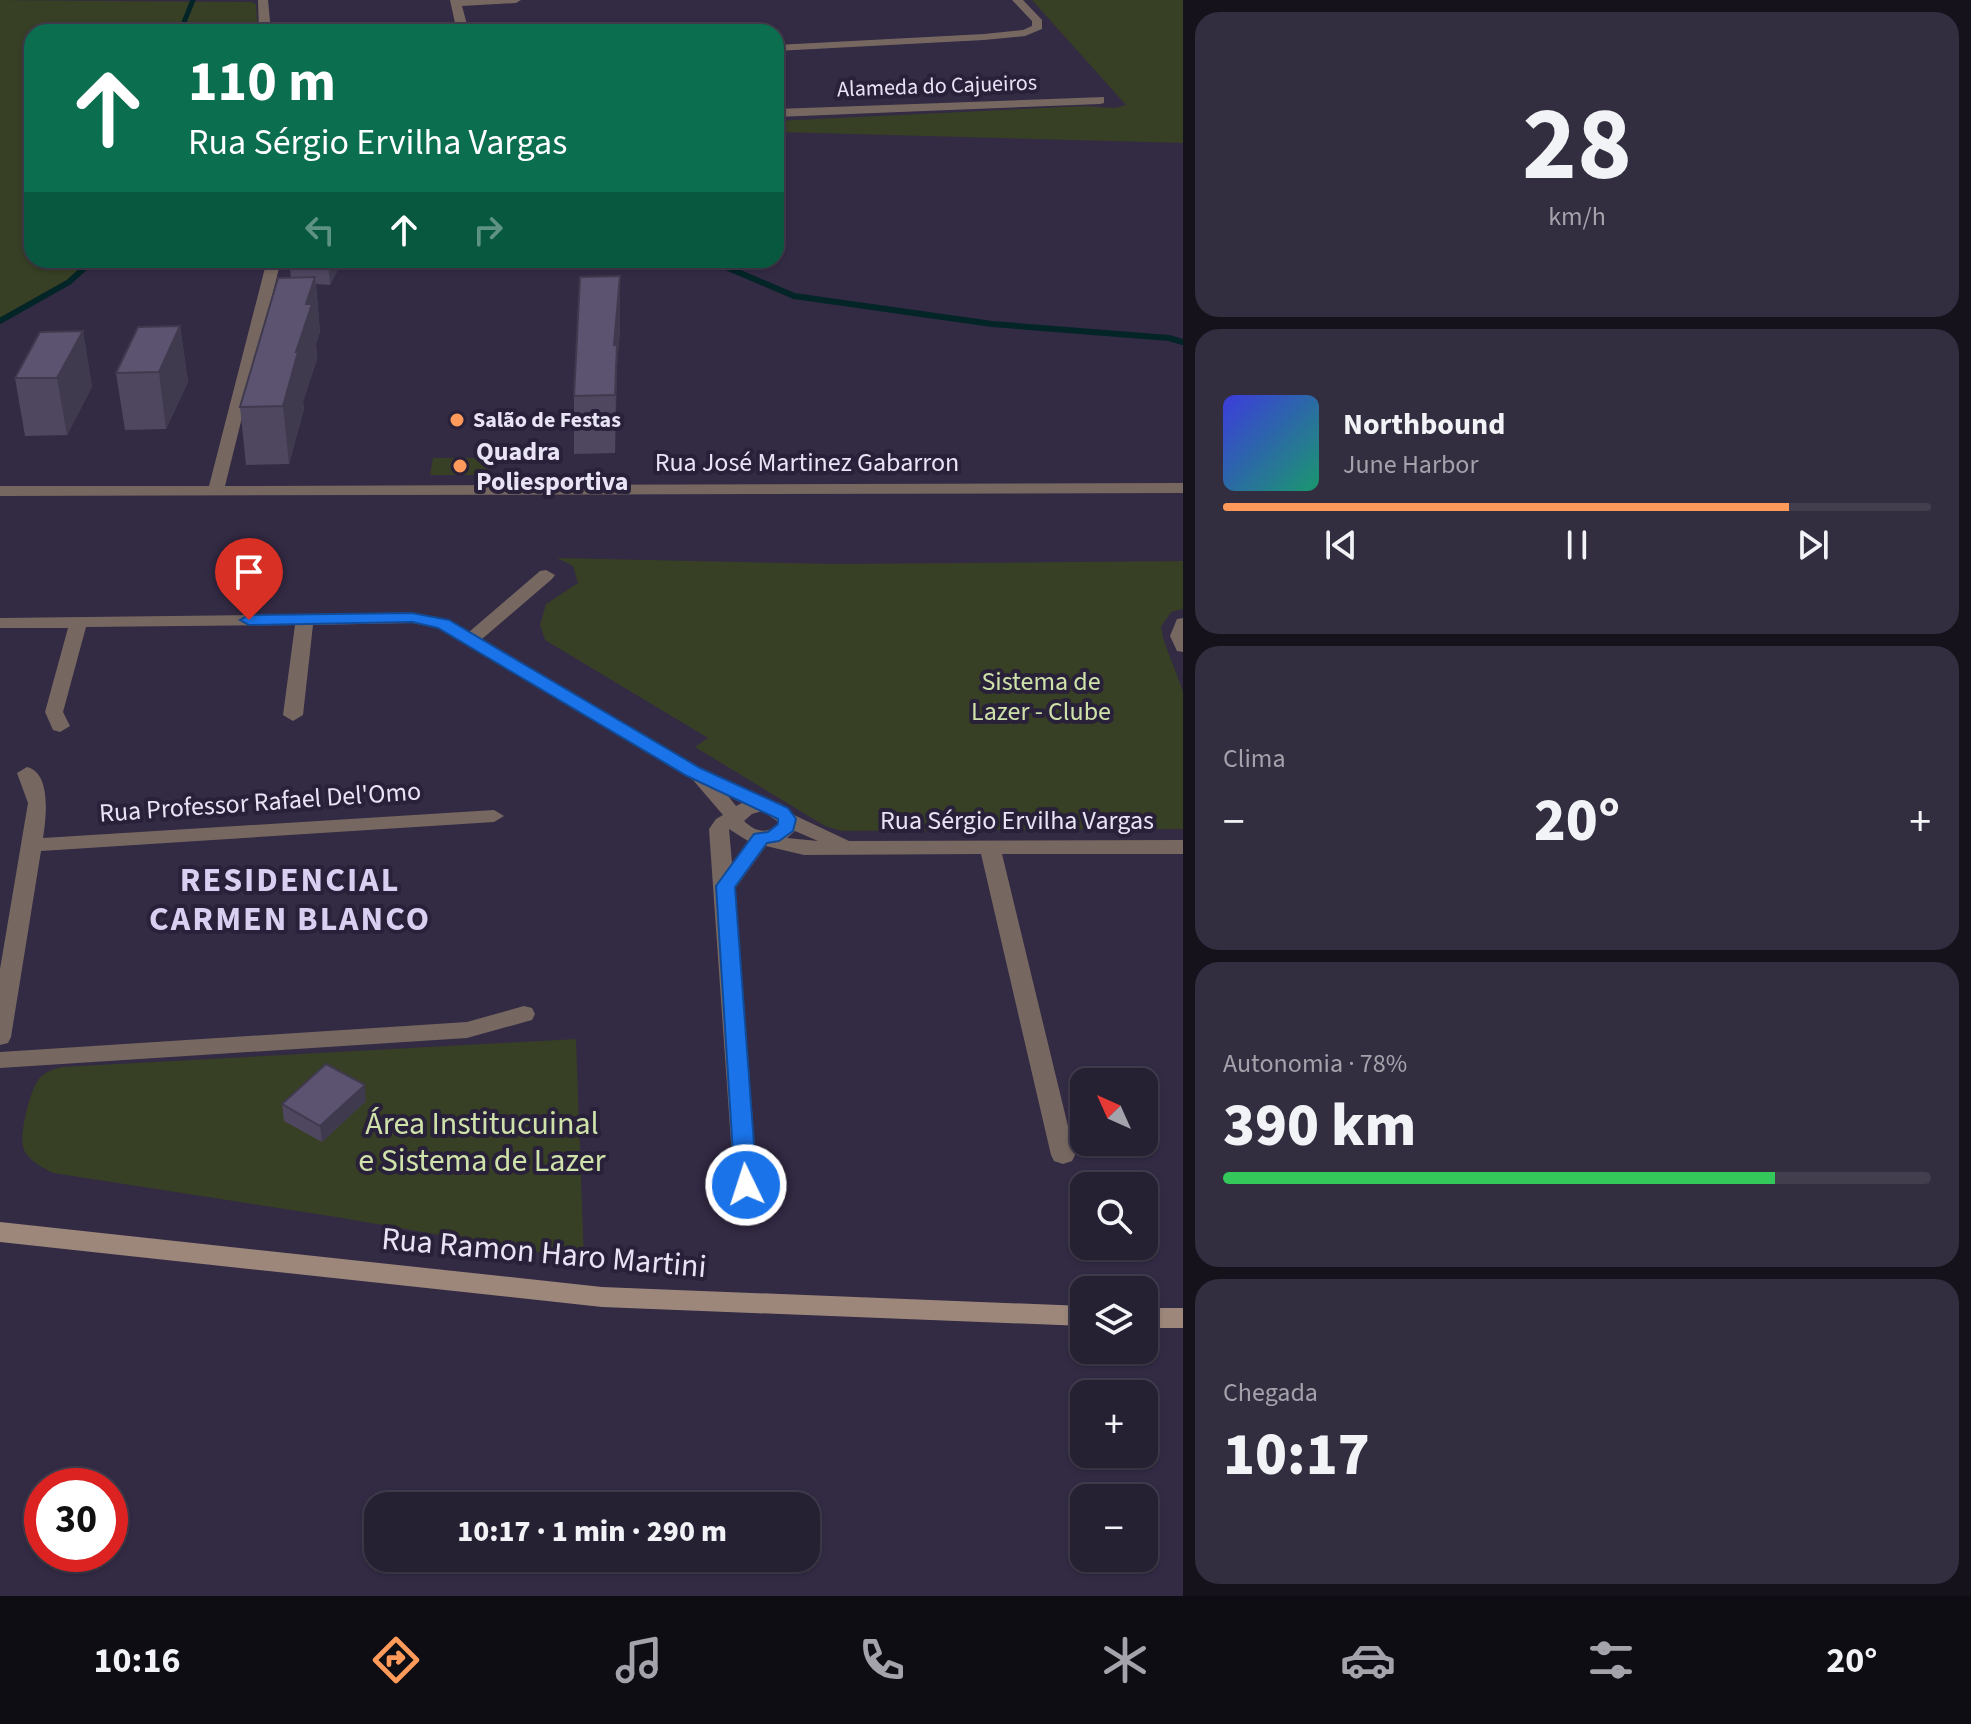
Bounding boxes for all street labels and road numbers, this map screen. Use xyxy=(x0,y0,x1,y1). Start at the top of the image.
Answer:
street label: Alameda do Cajueiros xyxy=(837,67,1037,105)
street label: Rua José Martinez Gabarron xyxy=(655,444,959,481)
street label: Rua Professor Rafael Del'Omo xyxy=(98,772,422,832)
street label: Rua Sérgio Ervilha Vargas xyxy=(880,802,1154,839)
street label: Rua Ramon Haro Martini xyxy=(379,1216,709,1290)

